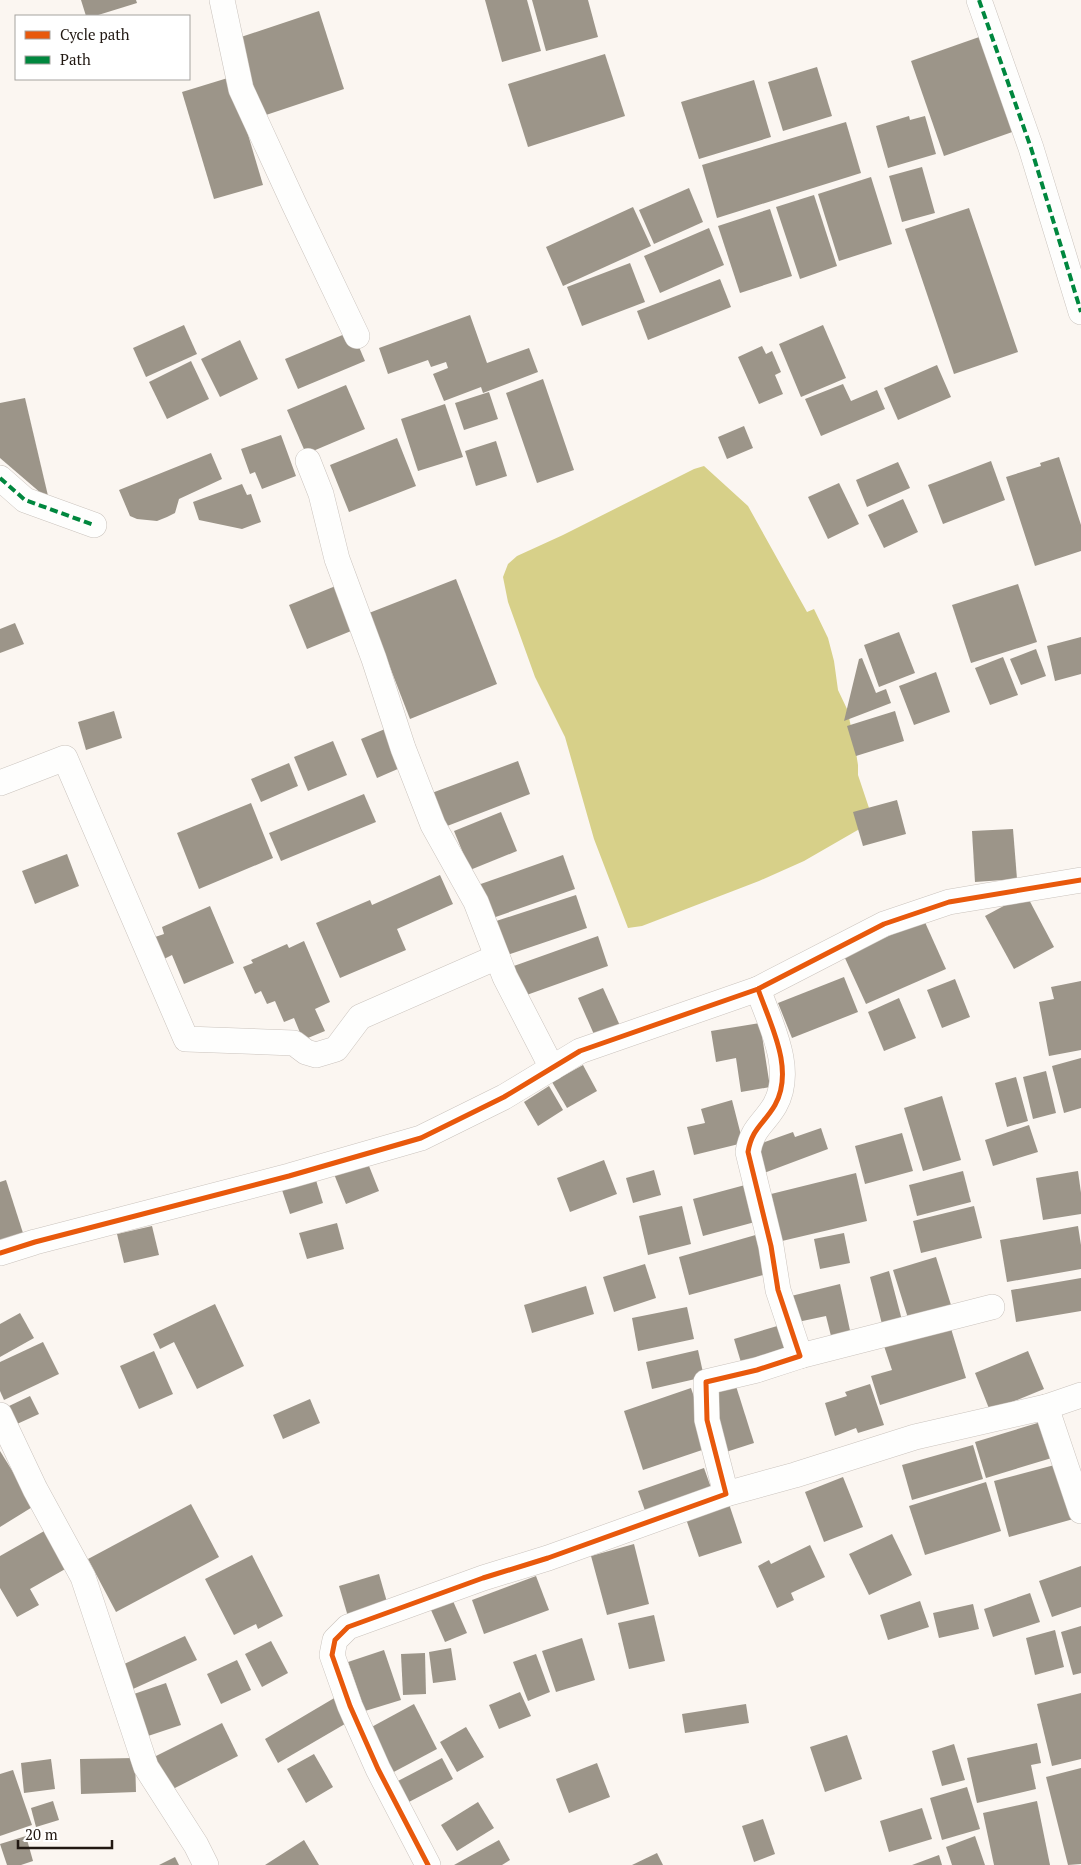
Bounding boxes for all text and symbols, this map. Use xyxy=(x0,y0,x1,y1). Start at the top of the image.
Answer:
legend xyxy=(15,15,190,80)
text: Cycle path xyxy=(60,24,130,44)
text: Path xyxy=(60,49,91,69)
scale bar xyxy=(18,1818,111,1850)
text: 20 m xyxy=(25,1824,58,1844)

